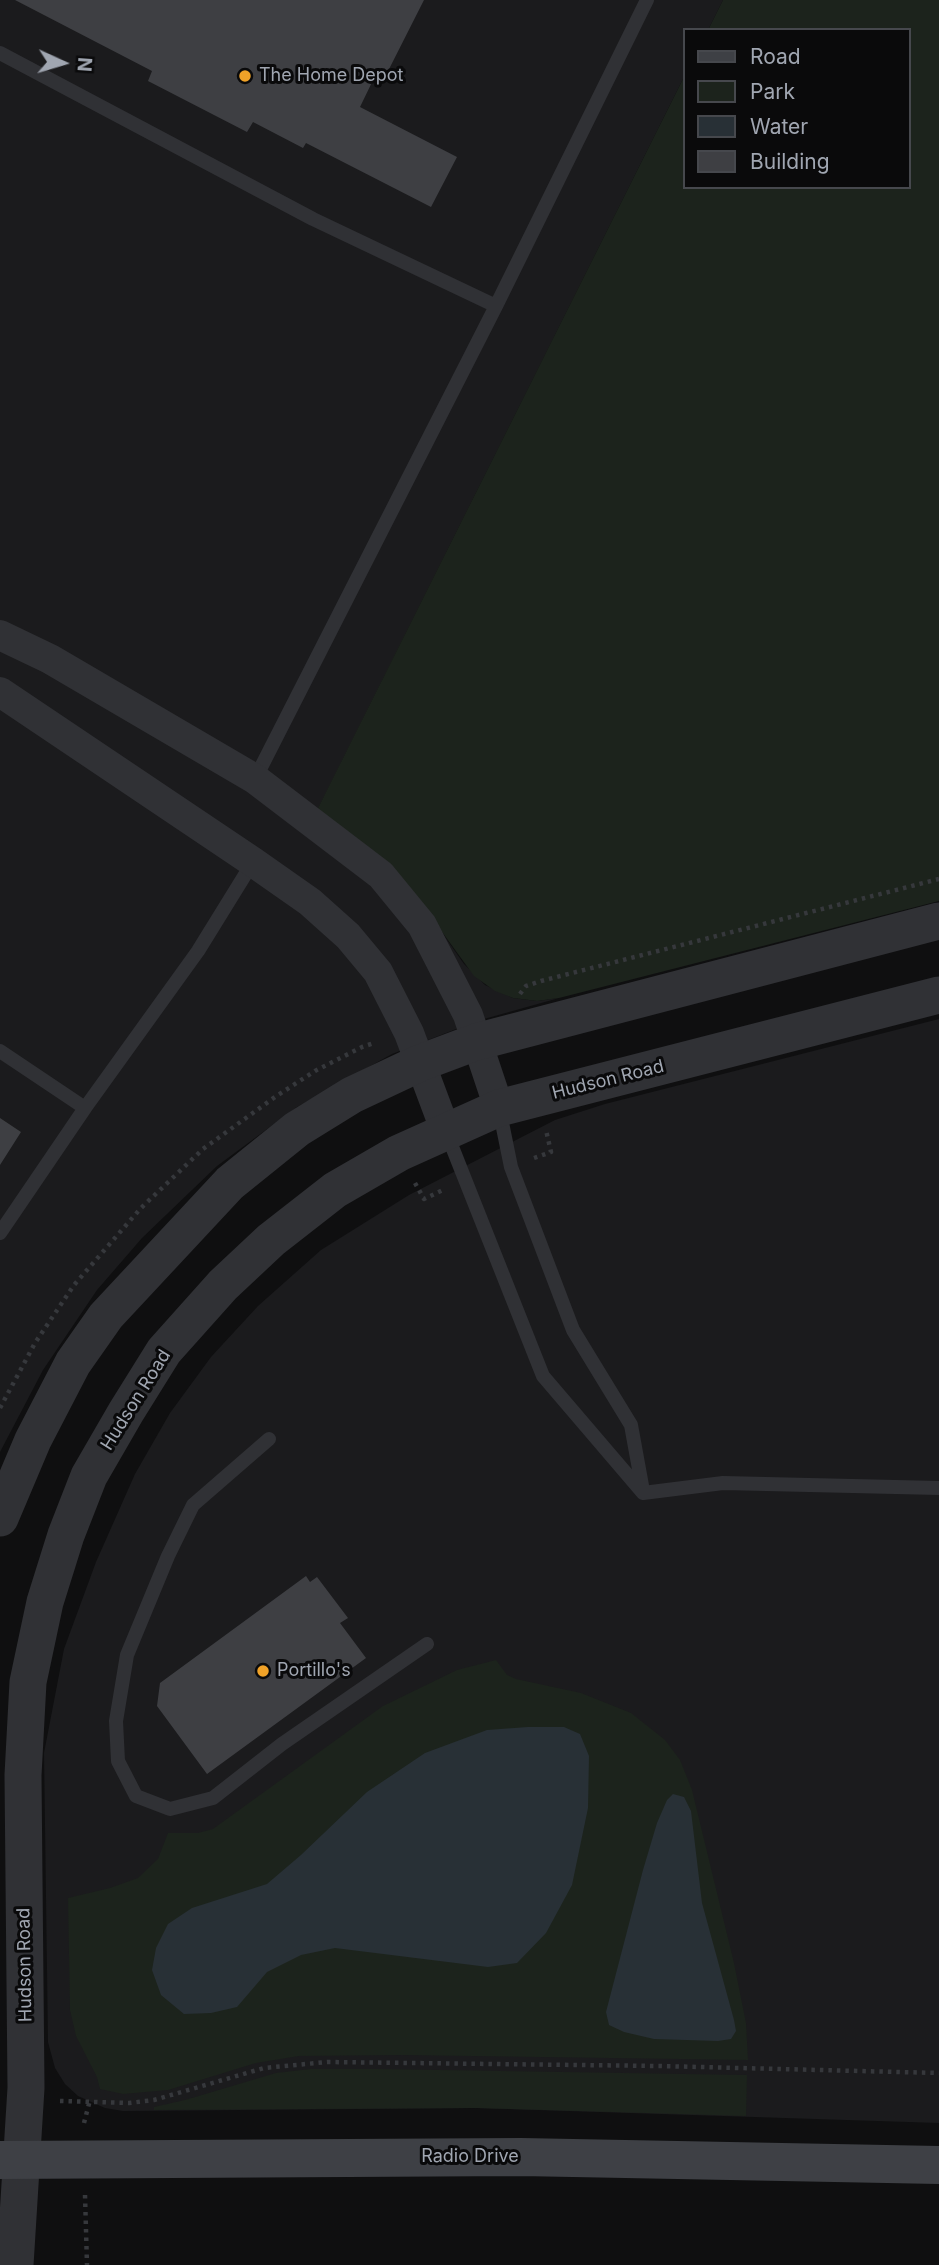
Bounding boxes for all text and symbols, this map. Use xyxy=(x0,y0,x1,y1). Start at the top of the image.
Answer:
north arrow xyxy=(28,28,98,98)
legend xyxy=(684,28,911,189)
text: Road xyxy=(750,44,801,69)
text: N xyxy=(72,56,96,73)
place label: The Home Depot xyxy=(259,65,404,87)
marker: The Home Depot xyxy=(237,68,253,84)
text: Park xyxy=(750,79,795,104)
text: Water xyxy=(750,114,808,139)
text: Building xyxy=(750,149,830,174)
street label: Hudson Road xyxy=(550,1056,666,1104)
street label: Hudson Road xyxy=(97,1346,175,1454)
place label: Portillo's xyxy=(277,1660,351,1682)
marker: Portillo's xyxy=(255,1663,271,1679)
street label: Hudson Road xyxy=(13,1908,37,2022)
street label: Radio Drive xyxy=(421,2146,519,2168)

